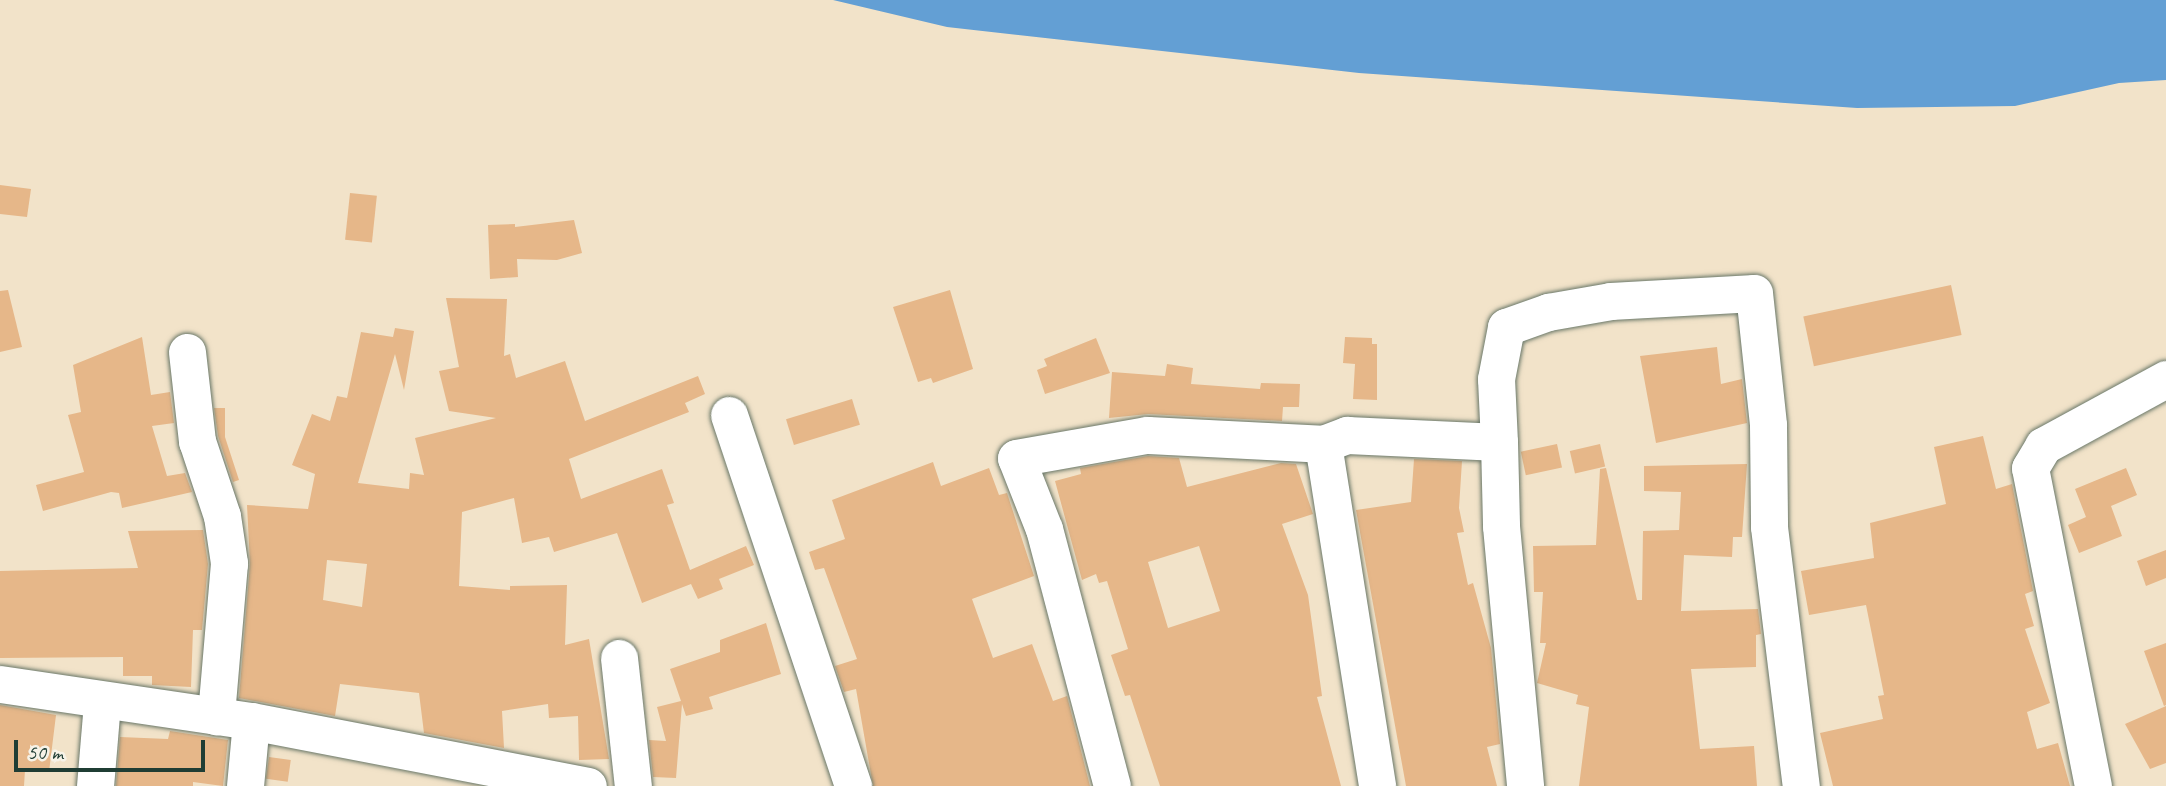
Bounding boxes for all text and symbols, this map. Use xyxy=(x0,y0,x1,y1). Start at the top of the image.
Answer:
scale bar xyxy=(18,726,208,770)
text: 50 m xyxy=(27,739,63,765)

